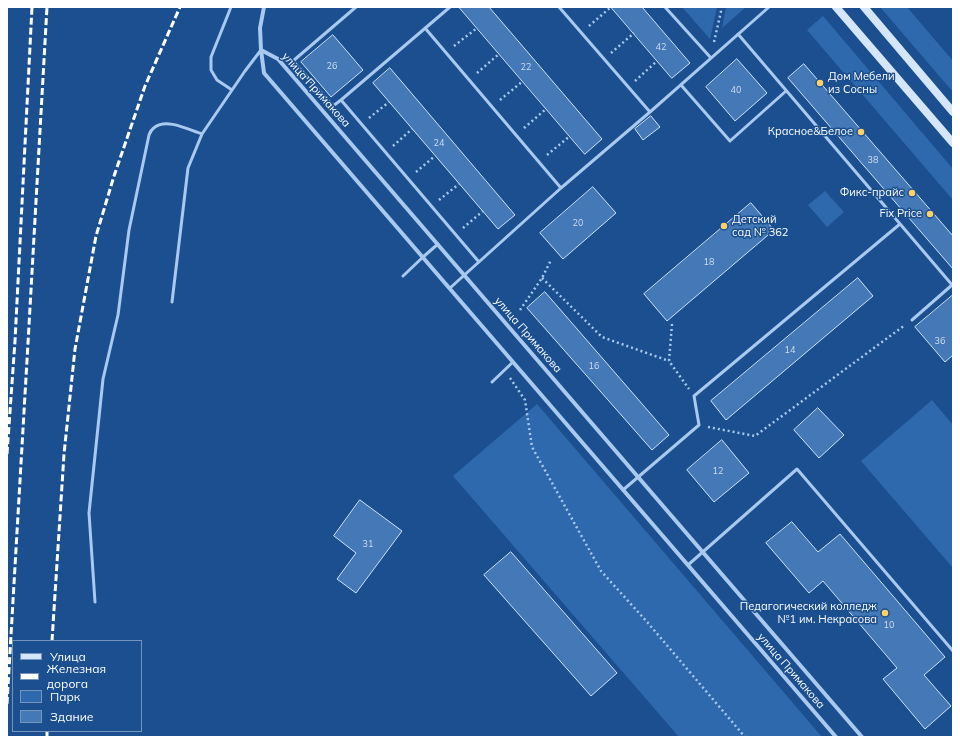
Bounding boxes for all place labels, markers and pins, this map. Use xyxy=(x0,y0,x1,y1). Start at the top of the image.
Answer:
place label: Дом Мебели из Сосны xyxy=(828,70,895,96)
marker: Дом Мебели из Сосны xyxy=(815,78,825,88)
place label: Красное&Белое xyxy=(768,125,853,139)
marker: Красное&Белое xyxy=(856,127,866,137)
place label: Фикс-прайс xyxy=(840,186,904,200)
marker: Фикс-прайс xyxy=(907,188,917,198)
place label: Fix Price xyxy=(879,207,922,221)
marker: Fix Price xyxy=(925,209,935,219)
place label: Детский сад № 362 xyxy=(732,213,788,239)
marker: Детский сад № 362 xyxy=(719,221,729,231)
place label: Педагогический колледж №1 им. Некрасова xyxy=(740,600,877,626)
marker: Педагогический колледж №1 им. Некрасова xyxy=(880,608,890,618)

